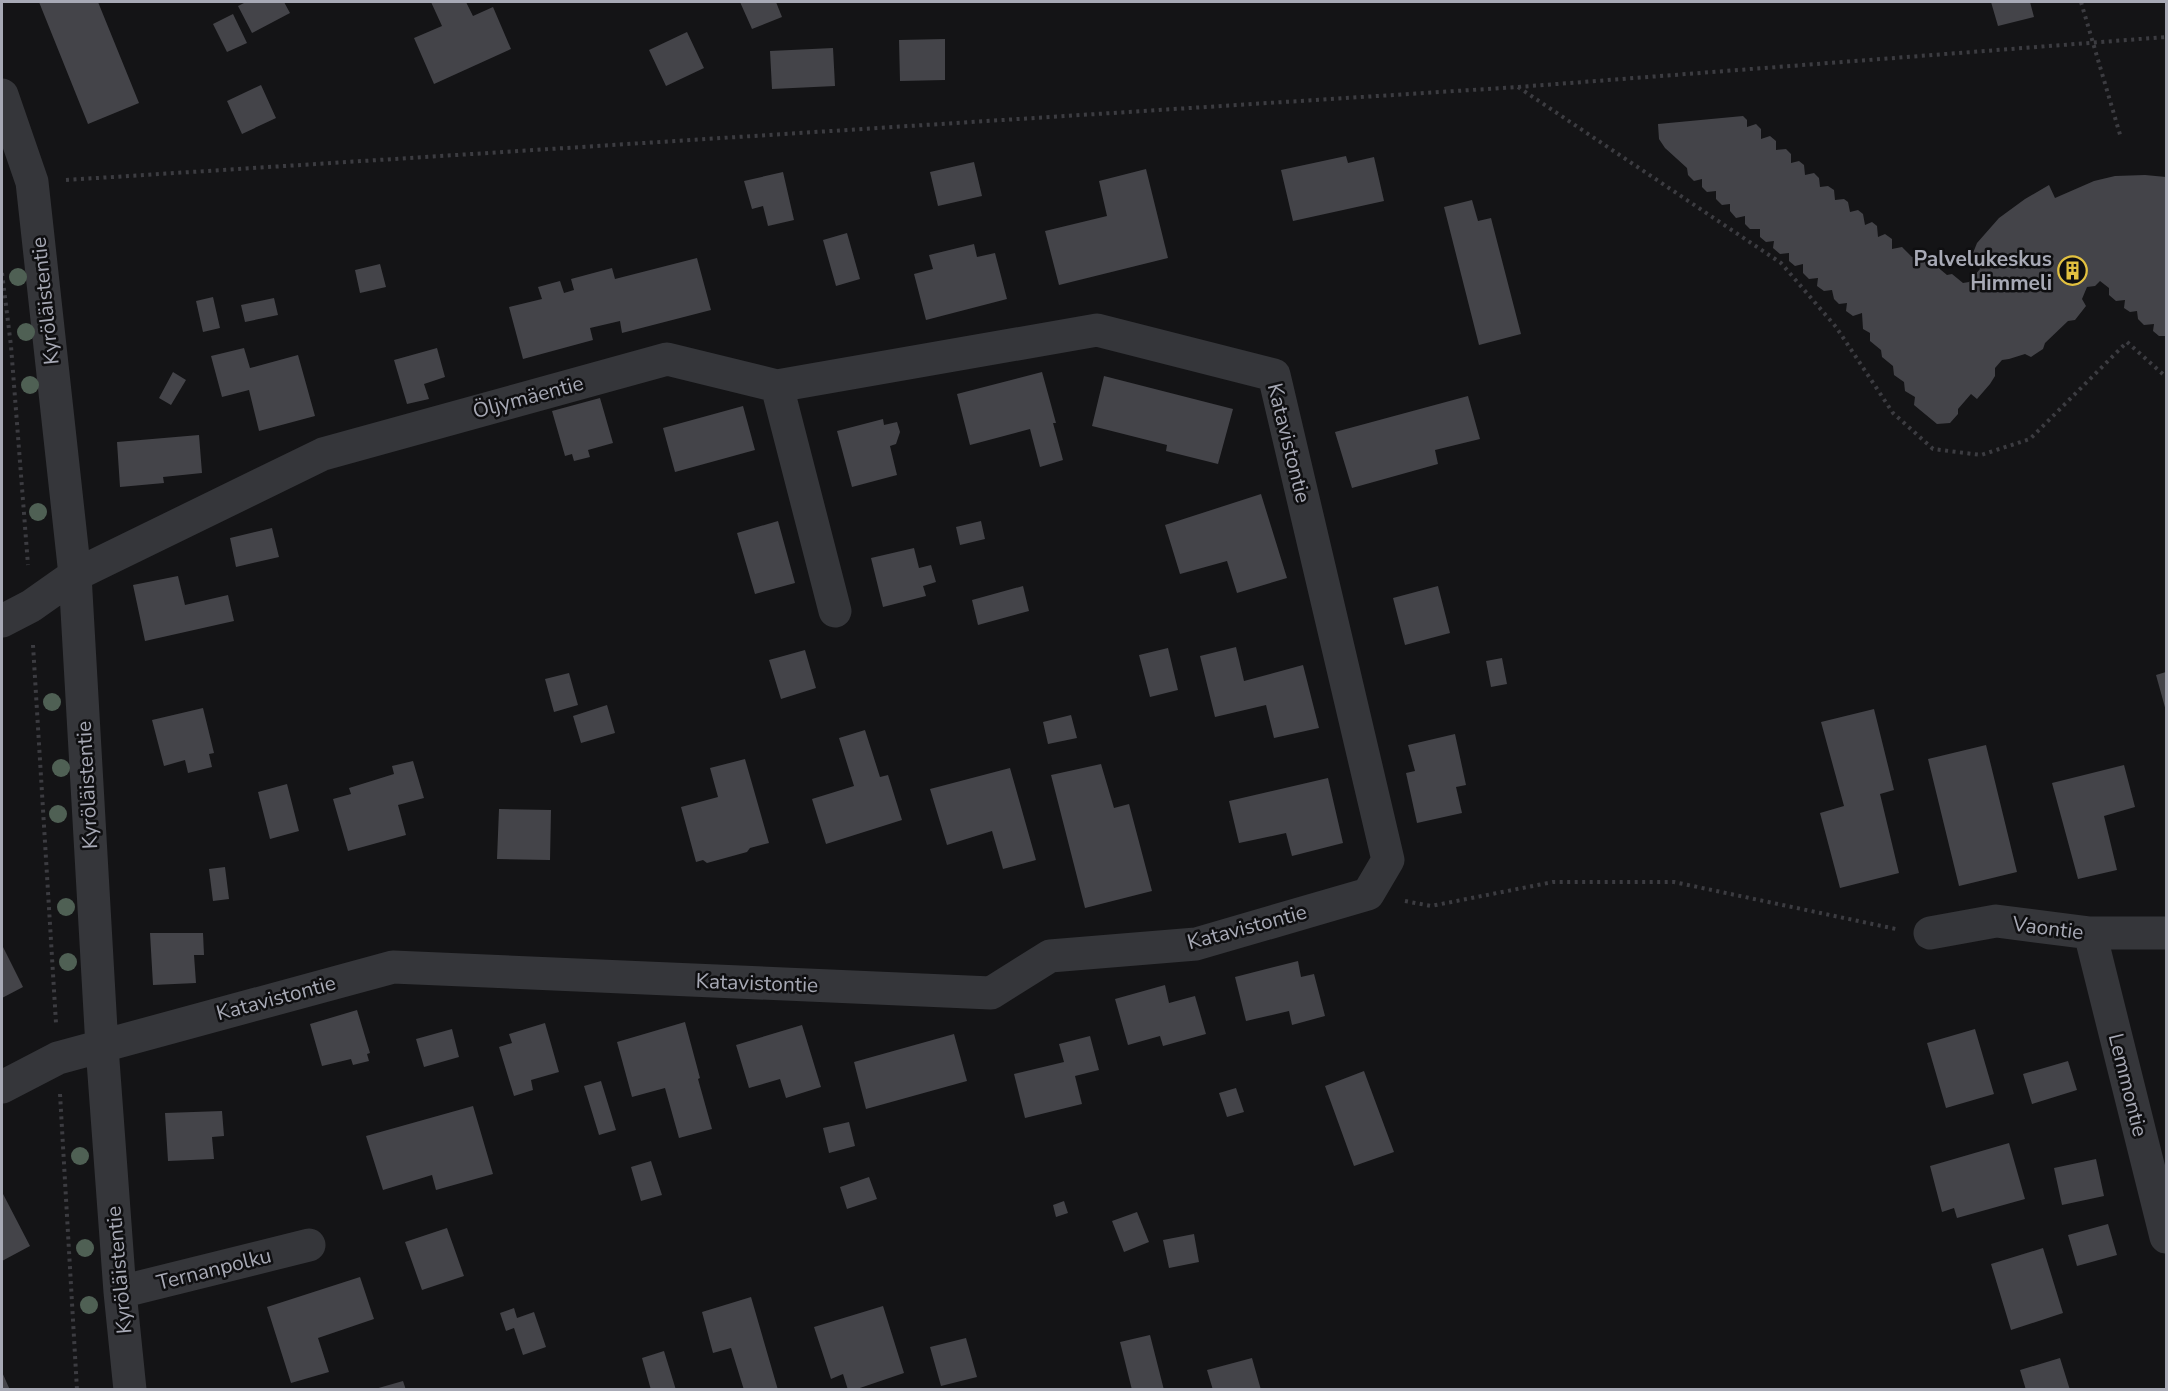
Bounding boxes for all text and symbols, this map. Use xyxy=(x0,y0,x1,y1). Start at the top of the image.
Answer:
street label: Kyröläistentie xyxy=(24,236,66,366)
place label: Palvelukeskus Himmeli xyxy=(1913,245,2052,297)
building icon: Palvelukeskus Himmeli xyxy=(2057,255,2089,287)
street label: Öljymäentie xyxy=(469,369,587,425)
street label: Katavistontie xyxy=(1261,380,1317,506)
street label: Kyröläistentie xyxy=(70,720,104,850)
street label: Katavistontie xyxy=(1184,898,1310,956)
street label: Vaontie xyxy=(2010,910,2085,946)
street label: Katavistontie xyxy=(695,967,819,999)
street label: Katavistontie xyxy=(213,969,339,1027)
street label: Lemmontie xyxy=(2102,1030,2154,1140)
street label: Kyröläistentie xyxy=(99,1205,139,1335)
street label: Ternanpolku xyxy=(154,1241,274,1297)

